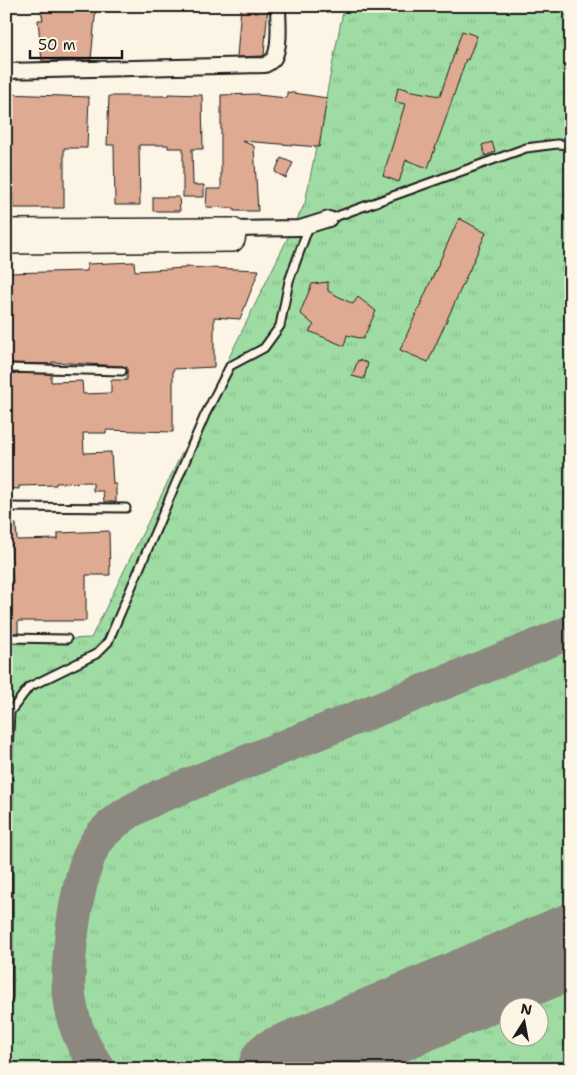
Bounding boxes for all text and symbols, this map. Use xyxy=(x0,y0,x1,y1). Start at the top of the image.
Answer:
scale bar xyxy=(30,28,122,60)
text: 50 m xyxy=(38,35,76,55)
north arrow xyxy=(500,998,550,1048)
text: N xyxy=(519,999,534,1019)

